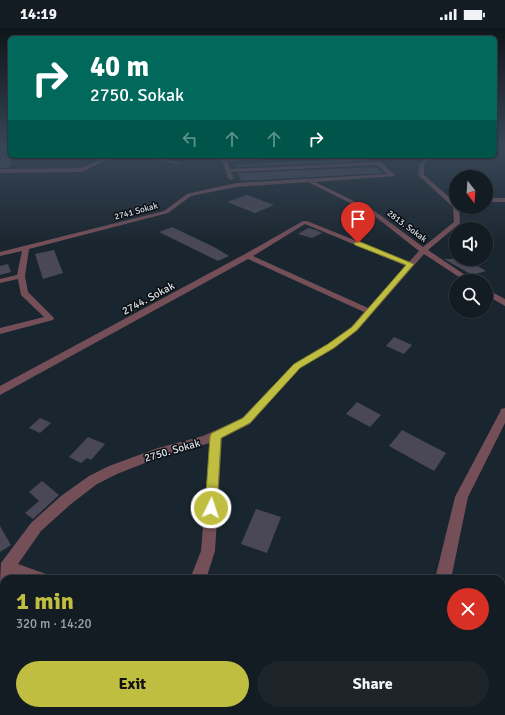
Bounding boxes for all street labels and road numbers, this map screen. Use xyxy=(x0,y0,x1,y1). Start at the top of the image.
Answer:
street label: 2741 Sokak xyxy=(113,200,160,223)
street label: 2813. Sokak xyxy=(385,208,429,245)
street label: 2744. Sokak xyxy=(120,279,177,318)
street label: 2750. Sokak xyxy=(143,436,202,465)

